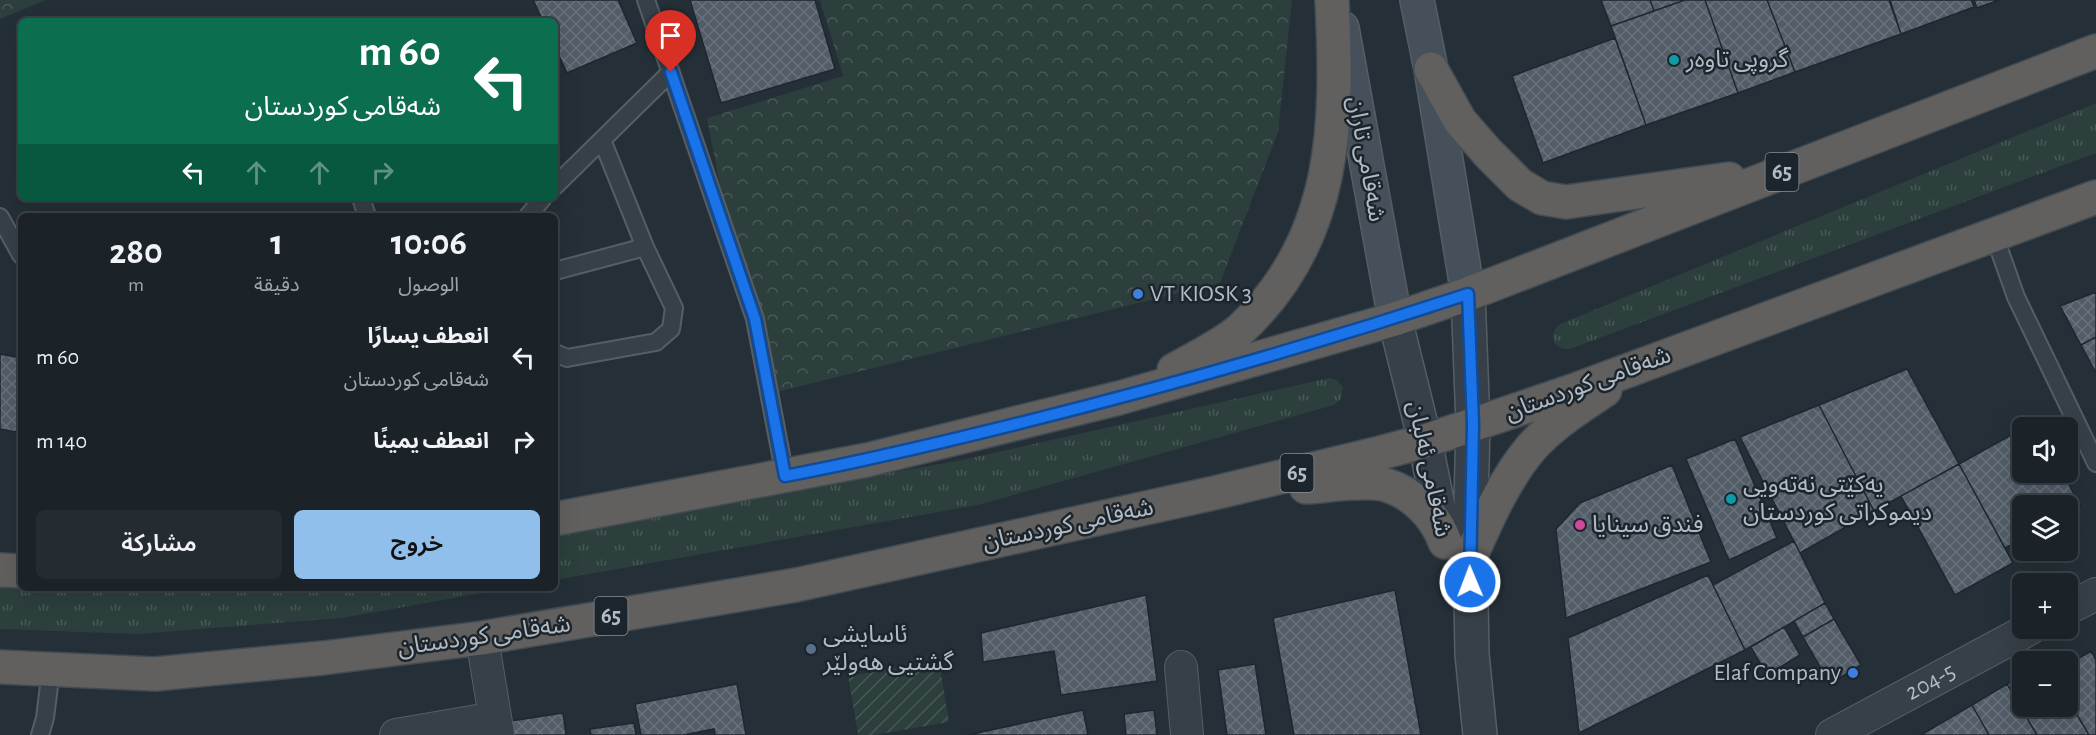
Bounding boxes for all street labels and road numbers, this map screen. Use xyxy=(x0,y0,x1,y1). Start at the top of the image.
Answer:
street label: شەقامی تاران xyxy=(1342,94,1389,224)
road number: 65 xyxy=(1766,153,1798,191)
street label: شەقامی کوردستان xyxy=(1502,343,1674,426)
street label: شەقامی ئەلبان xyxy=(1402,399,1455,539)
road number: 65 xyxy=(1280,454,1314,492)
street label: شەقامی کوردستان xyxy=(980,495,1156,556)
road number: 65 xyxy=(594,597,628,635)
street label: شەقامی کوردستان xyxy=(396,612,572,661)
street label: 204-5 xyxy=(1902,659,1959,705)

